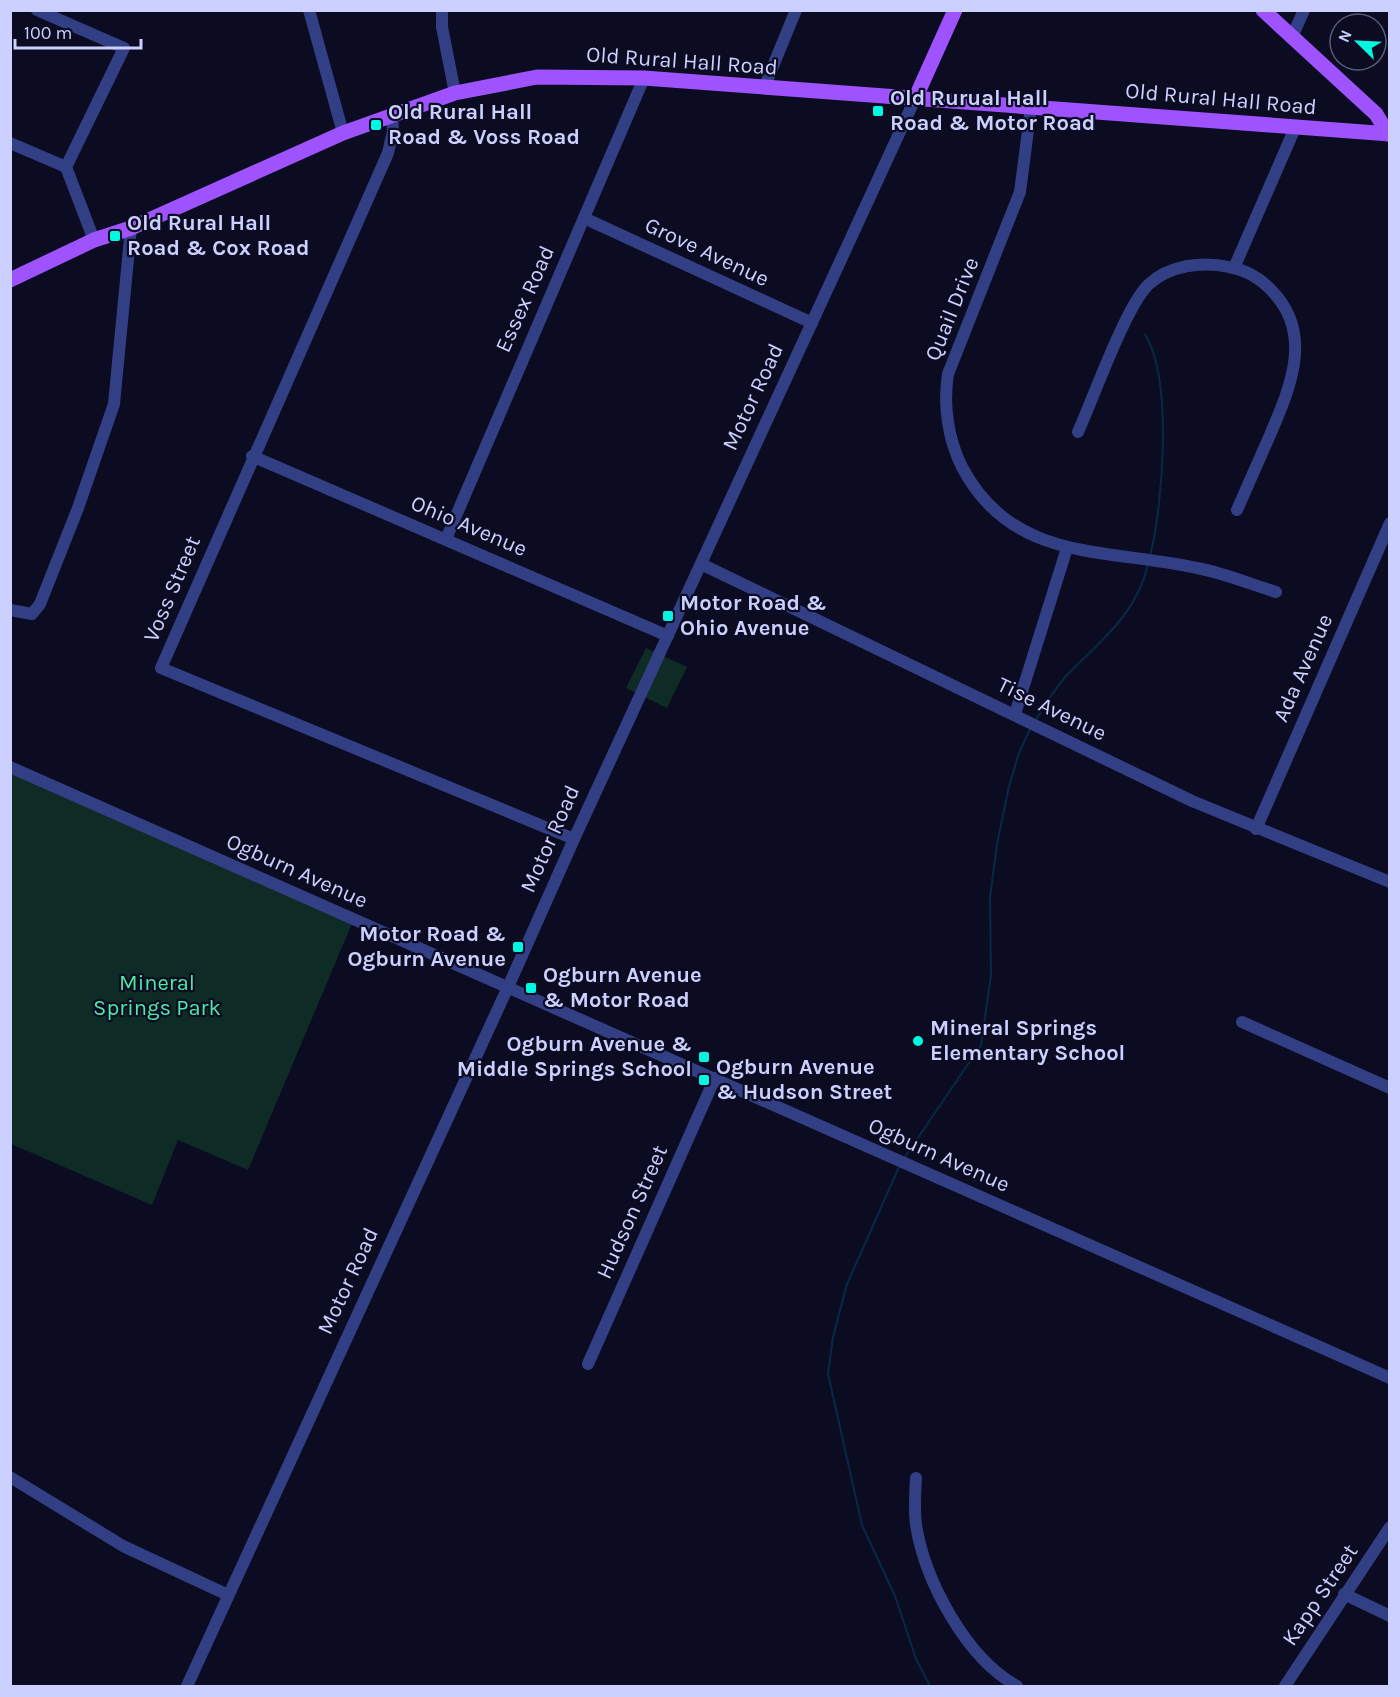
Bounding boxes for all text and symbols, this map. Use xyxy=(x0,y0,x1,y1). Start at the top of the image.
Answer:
scale bar xyxy=(15,12,141,50)
north arrow xyxy=(1328,12,1388,72)
text: 100 m xyxy=(24,22,72,44)
text: N xyxy=(1334,27,1356,45)
street label: Old Rural Hall Road xyxy=(585,41,779,81)
street label: Old Rural Hall Road xyxy=(1124,78,1318,120)
place label: Old Rurual Hall Road & Motor Road xyxy=(890,85,1095,136)
place label: Old Rural Hall Road & Voss Road xyxy=(388,99,580,150)
marker: Old Rurual Hall Road & Motor Road xyxy=(871,104,885,118)
marker: Old Rural Hall Road & Voss Road xyxy=(369,118,383,132)
place label: Old Rural Hall Road & Cox Road xyxy=(127,210,309,261)
street label: Grove Avenue xyxy=(641,212,773,292)
marker: Old Rural Hall Road & Cox Road xyxy=(108,229,122,243)
street label: Essex Road xyxy=(490,242,560,356)
street label: Quail Drive xyxy=(920,254,984,364)
street label: Motor Road xyxy=(717,339,789,455)
street label: Ohio Avenue xyxy=(407,490,531,562)
street label: Voss Street xyxy=(138,532,206,646)
place label: Motor Road & Ohio Avenue xyxy=(680,590,827,641)
marker: Motor Road & Ohio Avenue xyxy=(661,609,675,623)
street label: Ada Avenue xyxy=(1268,610,1338,726)
street label: Tise Avenue xyxy=(993,671,1111,747)
street label: Motor Road xyxy=(515,781,585,897)
street label: Ogburn Avenue xyxy=(222,828,372,914)
place label: Motor Road & Ogburn Avenue xyxy=(347,921,506,972)
marker: Motor Road & Ogburn Avenue xyxy=(511,940,525,954)
place label: Ogburn Avenue & Motor Road xyxy=(543,962,702,1013)
park label: Mineral Springs Park xyxy=(93,970,221,1021)
marker: Ogburn Avenue & Motor Road xyxy=(524,981,538,995)
place label: Mineral Springs Elementary School xyxy=(930,1015,1125,1066)
place label: Ogburn Avenue & Middle Springs School xyxy=(457,1031,692,1082)
marker: Mineral Springs Elementary School xyxy=(911,1034,925,1048)
marker: Ogburn Avenue & Middle Springs School xyxy=(697,1050,711,1064)
place label: Ogburn Avenue & Hudson Street xyxy=(716,1054,893,1105)
marker: Ogburn Avenue & Hudson Street xyxy=(697,1073,711,1087)
street label: Ogburn Avenue xyxy=(864,1112,1014,1198)
street label: Hudson Street xyxy=(591,1141,673,1283)
street label: Motor Road xyxy=(312,1223,384,1339)
street label: Kapp Street xyxy=(1277,1539,1363,1651)

